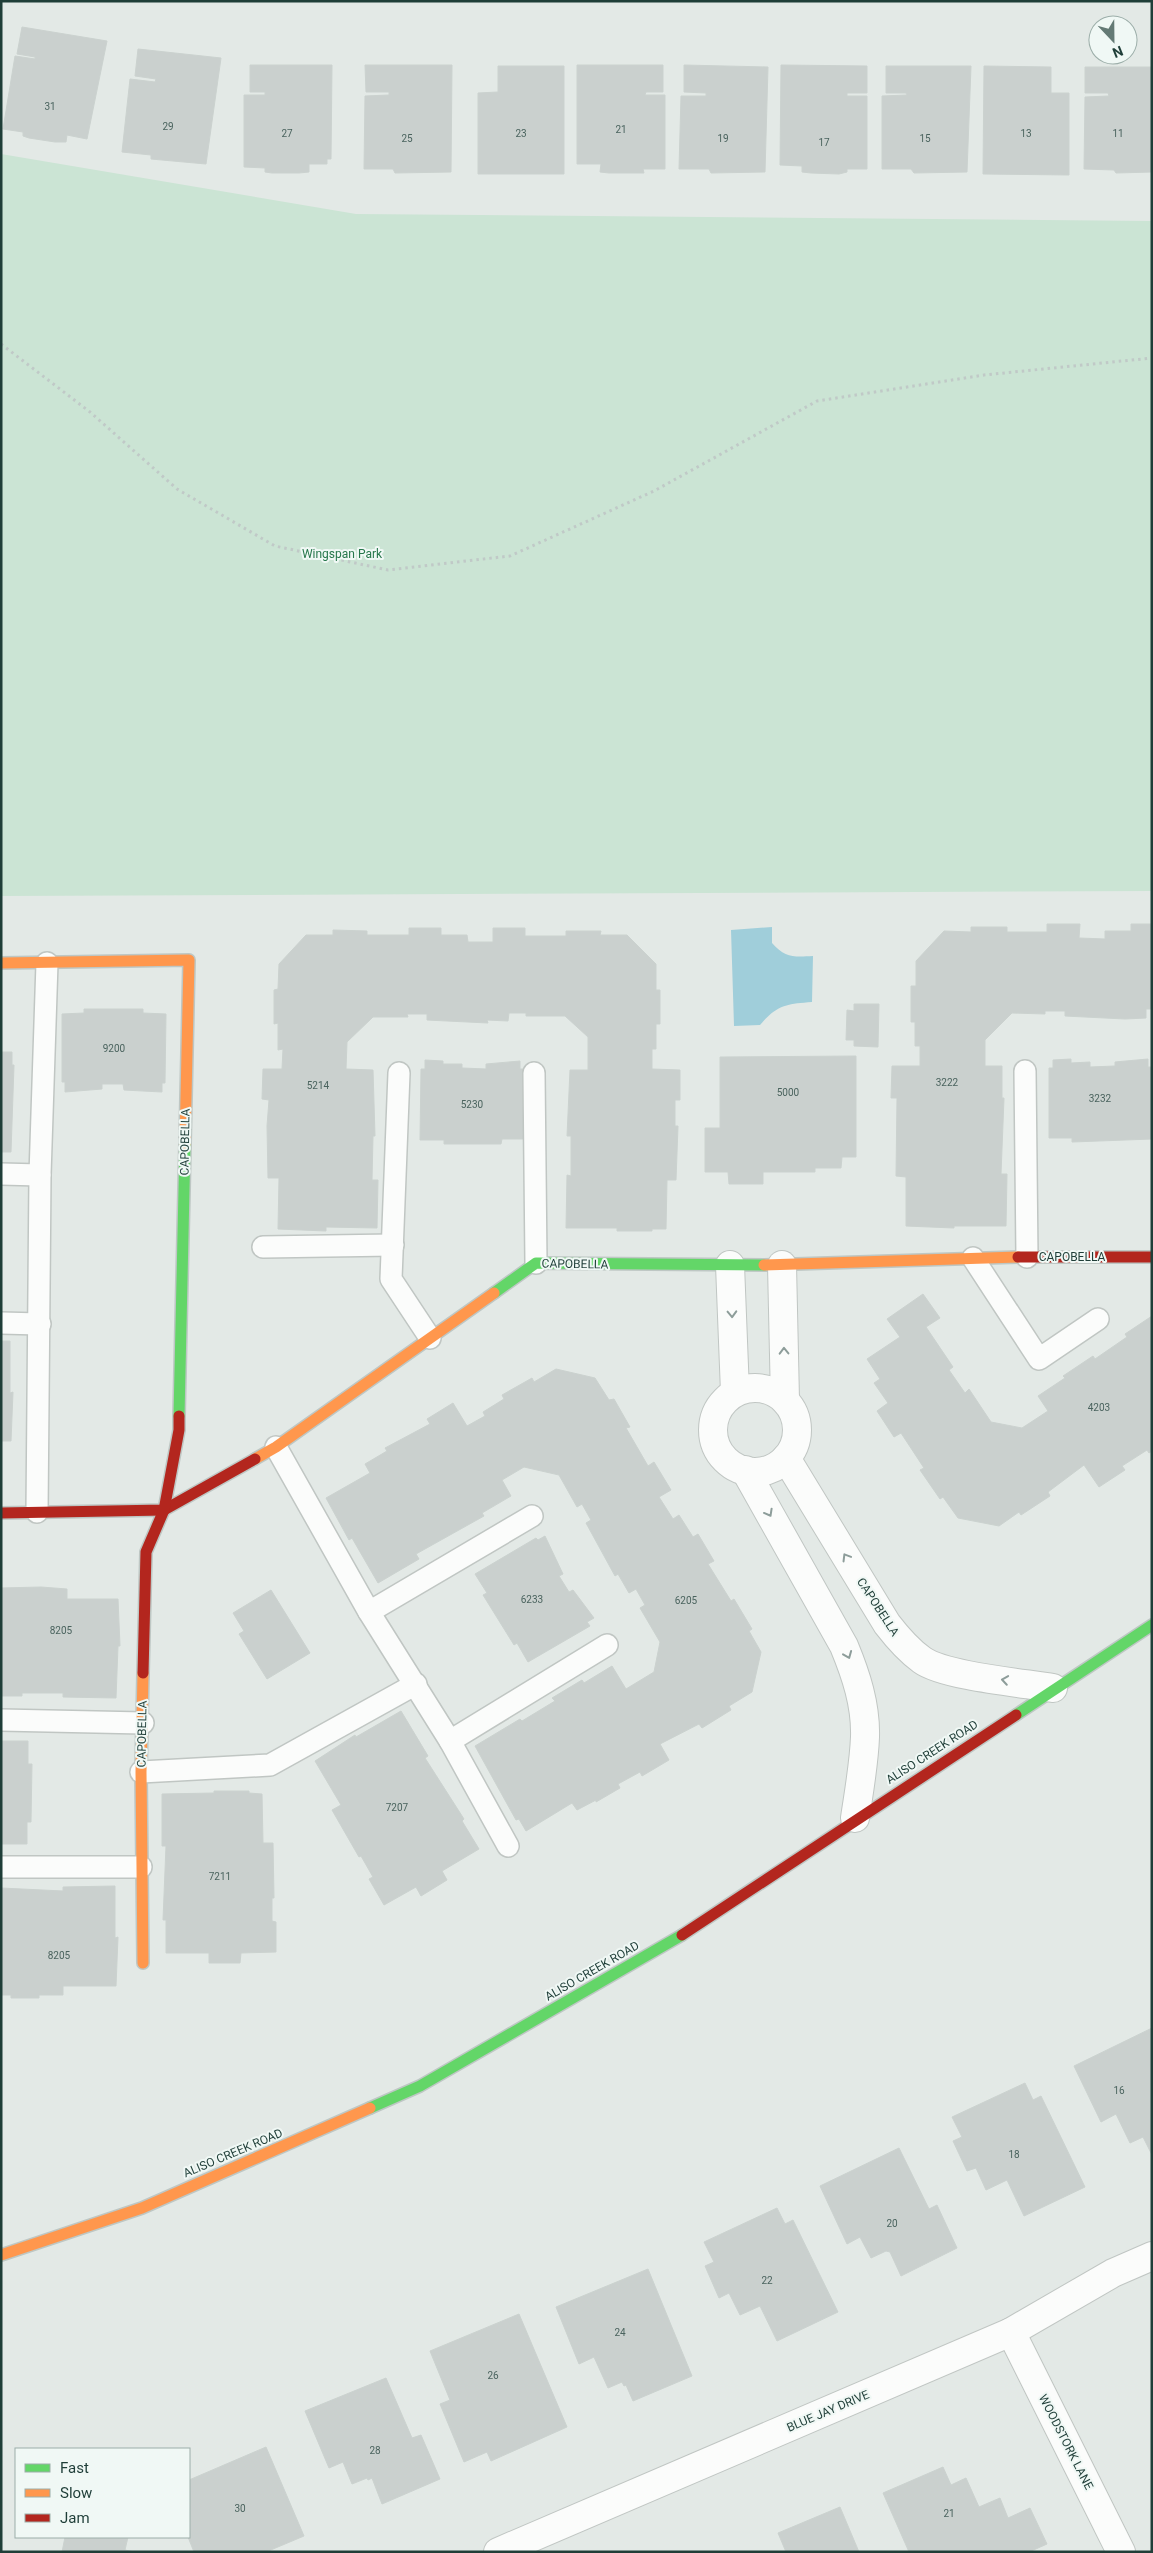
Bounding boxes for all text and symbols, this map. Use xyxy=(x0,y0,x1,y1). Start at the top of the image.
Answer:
north arrow xyxy=(1088,15,1138,65)
text: N xyxy=(1110,43,1125,61)
house number: 31 xyxy=(44,101,56,112)
house number: 29 xyxy=(162,121,174,132)
house number: 21 xyxy=(615,124,627,135)
house number: 27 xyxy=(281,128,293,139)
house number: 23 xyxy=(515,128,527,139)
house number: 13 xyxy=(1020,128,1032,139)
house number: 11 xyxy=(1112,128,1124,139)
house number: 25 xyxy=(401,133,413,144)
house number: 19 xyxy=(717,133,729,144)
house number: 15 xyxy=(919,133,931,144)
house number: 17 xyxy=(818,137,830,148)
park label: Wingspan Park xyxy=(302,547,383,561)
house number: 9200 xyxy=(103,1043,126,1054)
house number: 3222 xyxy=(936,1077,959,1088)
house number: 5214 xyxy=(307,1080,330,1091)
house number: 5000 xyxy=(777,1087,800,1098)
house number: 3232 xyxy=(1089,1093,1112,1104)
house number: 5230 xyxy=(461,1099,484,1110)
street label: CAPOBELLA xyxy=(177,1108,193,1175)
street label: CAPOBELLA xyxy=(1039,1250,1105,1264)
street label: CAPOBELLA xyxy=(542,1256,609,1272)
one-way arrow xyxy=(727,1310,738,1318)
one-way arrow xyxy=(779,1347,789,1354)
house number: 4203 xyxy=(1088,1402,1110,1413)
one-way arrow xyxy=(763,1508,773,1517)
one-way arrow xyxy=(843,1554,853,1563)
street label: CAPOBELLA xyxy=(854,1575,902,1639)
house number: 6233 xyxy=(521,1594,543,1605)
house number: 6205 xyxy=(675,1595,698,1606)
house number: 8205 xyxy=(50,1625,73,1636)
one-way arrow xyxy=(841,1650,852,1659)
one-way arrow xyxy=(1000,1676,1009,1686)
street label: CAPOBELLA xyxy=(134,1700,150,1767)
street label: ALISO CREEK ROAD xyxy=(884,1717,981,1787)
house number: 7207 xyxy=(386,1802,409,1813)
house number: 7211 xyxy=(209,1871,231,1882)
street label: ALISO CREEK ROAD xyxy=(542,1938,642,2004)
house number: 8205 xyxy=(48,1950,71,1961)
house number: 16 xyxy=(1113,2085,1125,2096)
street label: ALISO CREEK ROAD xyxy=(181,2126,285,2180)
house number: 18 xyxy=(1008,2149,1020,2160)
house number: 20 xyxy=(886,2218,898,2229)
house number: 22 xyxy=(761,2275,773,2286)
house number: 24 xyxy=(614,2327,626,2338)
house number: 26 xyxy=(487,2370,499,2381)
street label: BLUE JAY DRIVE xyxy=(785,2387,871,2435)
street label: WOODSTORK LANE xyxy=(1036,2392,1096,2492)
house number: 28 xyxy=(369,2445,381,2456)
legend xyxy=(15,2448,190,2538)
text: Fast xyxy=(60,2459,89,2477)
text: Slow xyxy=(60,2484,92,2502)
house number: 30 xyxy=(234,2503,246,2514)
house number: 21 xyxy=(943,2508,955,2519)
text: Jam xyxy=(60,2509,90,2527)

